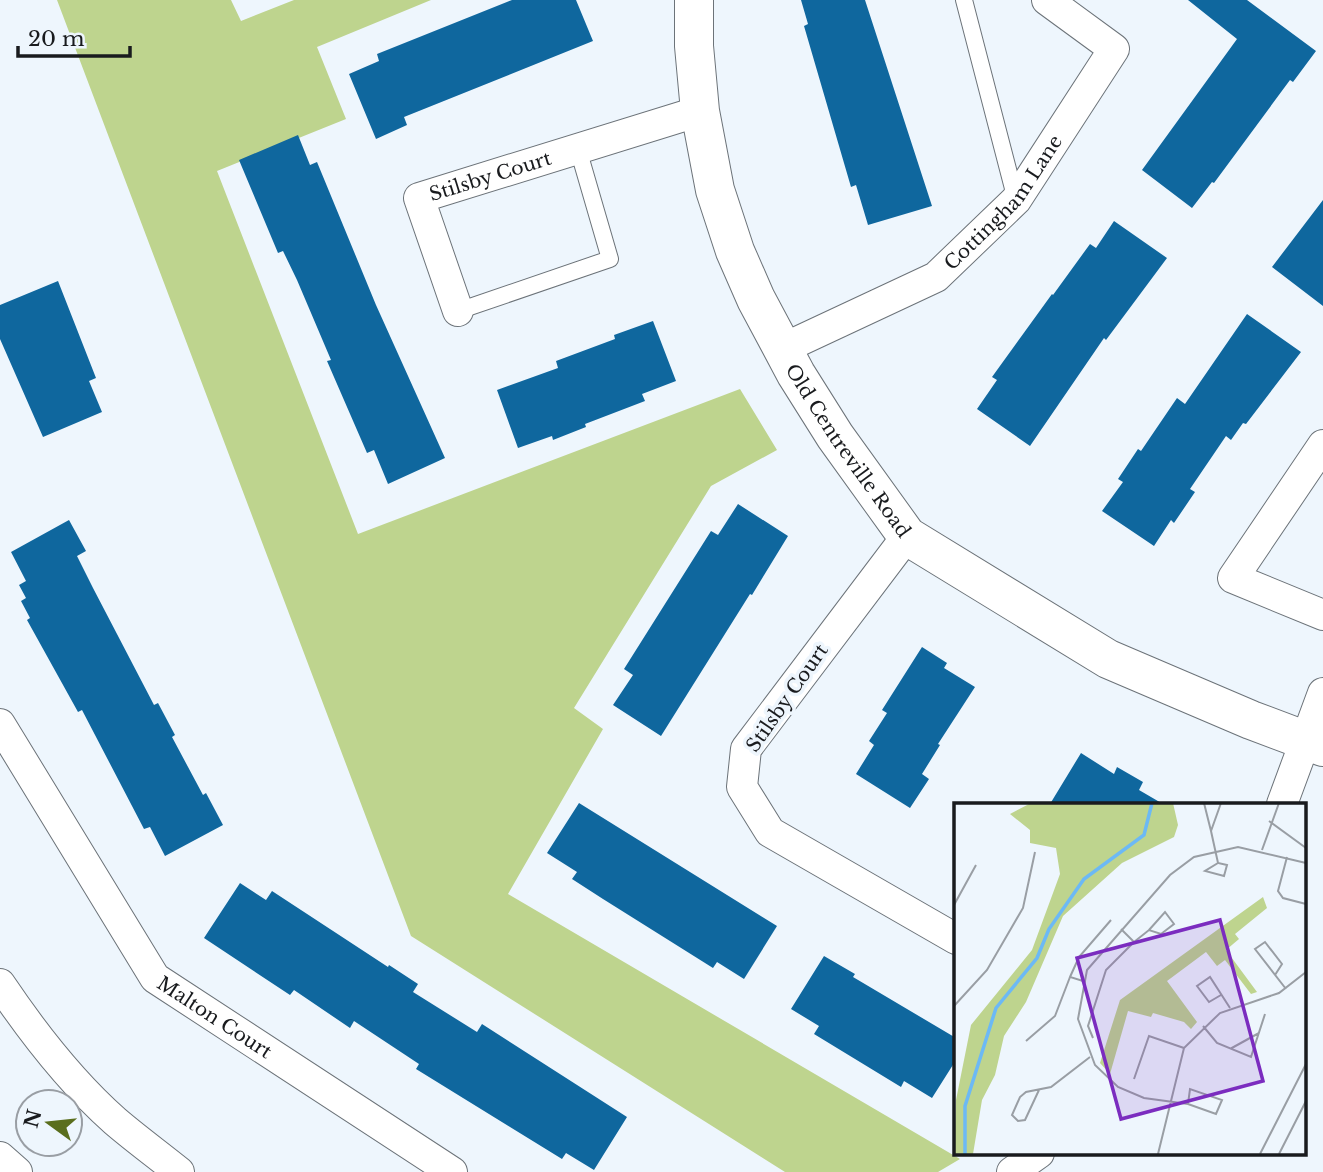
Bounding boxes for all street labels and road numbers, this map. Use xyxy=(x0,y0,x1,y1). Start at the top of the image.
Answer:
street label: Cottingham Lane xyxy=(939,131,1067,274)
street label: Stilsby Court xyxy=(426,146,555,206)
street label: Old Centreville Road xyxy=(781,360,916,542)
street label: Stilsby Court xyxy=(741,639,833,756)
street label: Malton Court xyxy=(153,971,277,1063)

